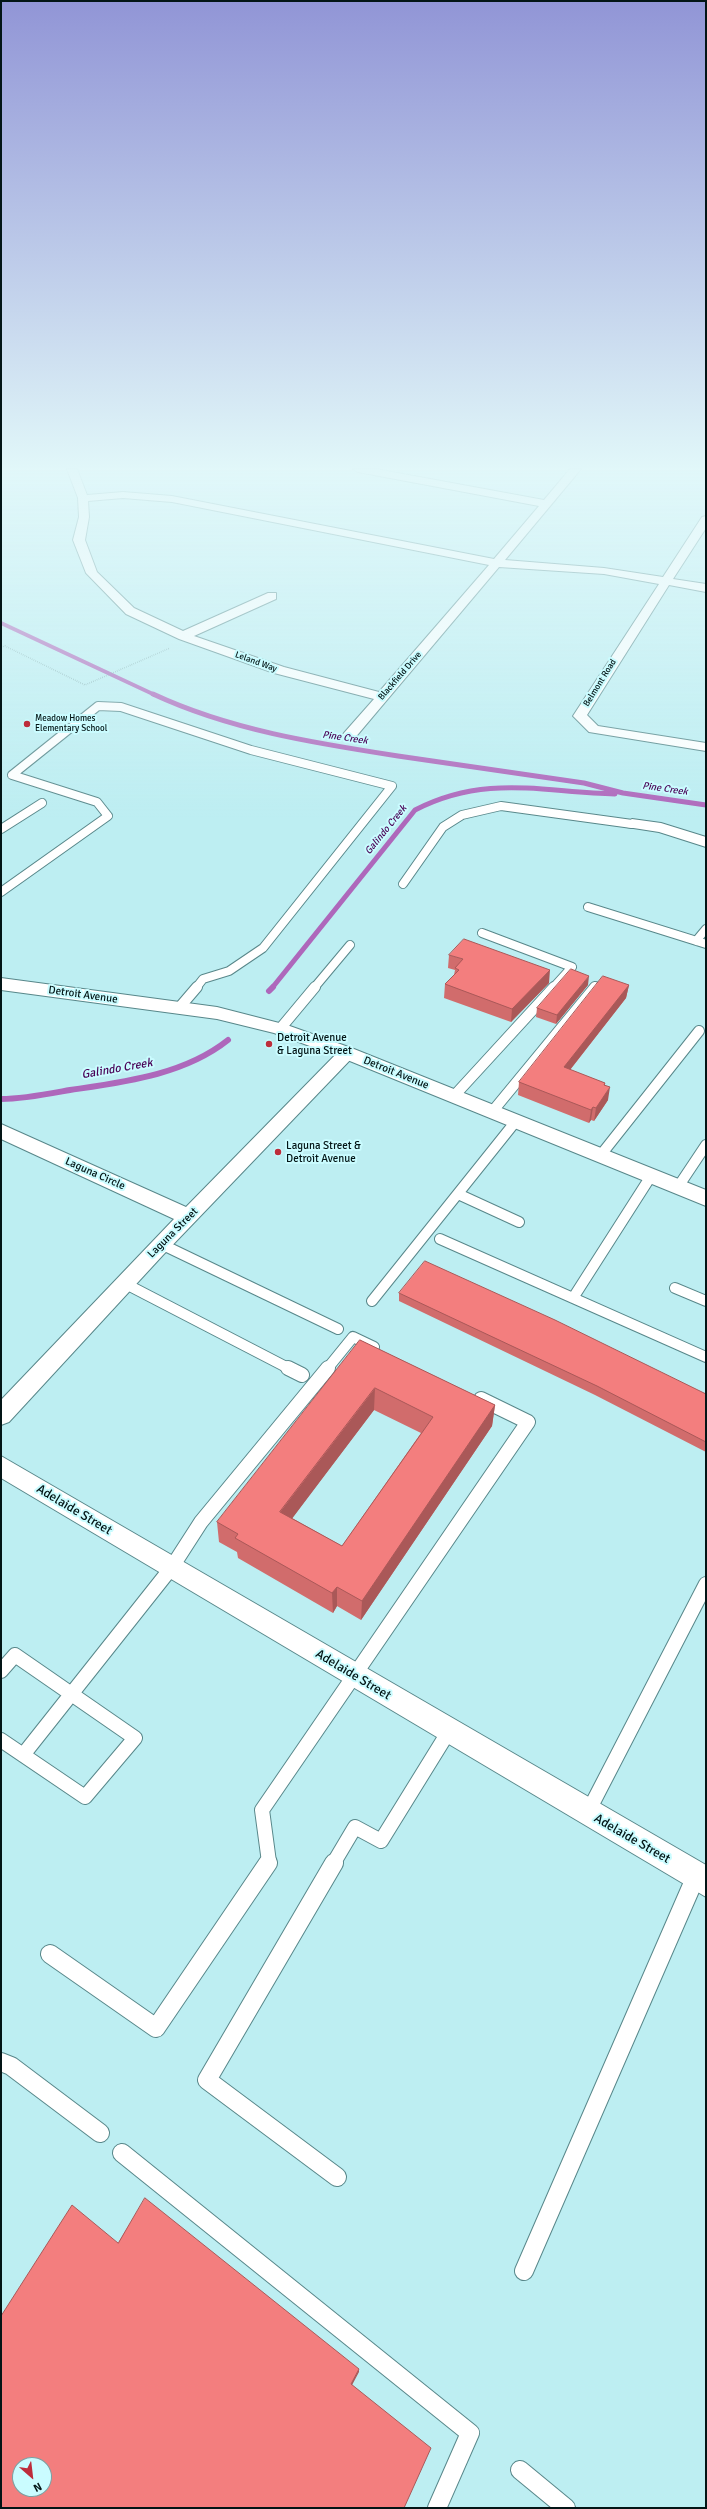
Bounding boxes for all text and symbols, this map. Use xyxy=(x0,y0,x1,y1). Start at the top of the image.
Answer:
street label: Leland Way xyxy=(234,649,278,675)
street label: Blackfield Drive xyxy=(376,650,424,702)
street label: Belmont Road xyxy=(581,657,619,709)
place label: Meadow Homes Elementary School xyxy=(35,714,107,735)
marker: Meadow Homes Elementary School xyxy=(22,719,32,729)
water label: Pine Creek xyxy=(322,729,368,747)
water label: Pine Creek xyxy=(642,780,688,798)
water label: Galindo Creek xyxy=(363,803,409,857)
street label: Detroit Avenue xyxy=(48,984,118,1006)
place label: Detroit Avenue & Laguna Street xyxy=(277,1031,352,1057)
marker: Detroit Avenue & Laguna Street xyxy=(264,1039,274,1049)
street label: Detroit Avenue xyxy=(361,1054,431,1092)
water label: Galindo Creek xyxy=(80,1056,154,1082)
place label: Laguna Street & Detroit Avenue xyxy=(286,1139,361,1165)
marker: Laguna Street & Detroit Avenue xyxy=(273,1147,283,1157)
street label: Laguna Circle xyxy=(63,1155,127,1193)
street label: Laguna Street xyxy=(145,1205,201,1261)
street label: Adelaide Street xyxy=(33,1481,115,1539)
street label: Adelaide Street xyxy=(312,1646,394,1704)
street label: Adelaide Street xyxy=(591,1811,673,1867)
north arrow xyxy=(12,2457,52,2497)
text: N xyxy=(31,2480,44,2495)

